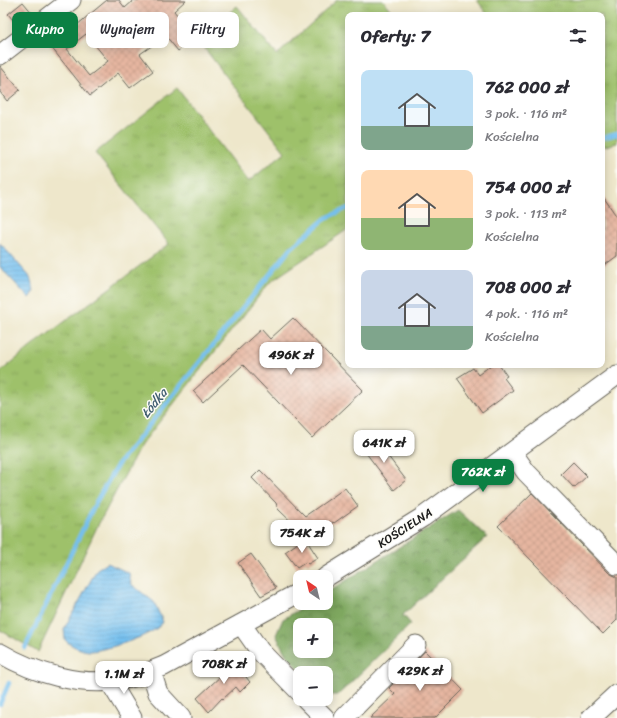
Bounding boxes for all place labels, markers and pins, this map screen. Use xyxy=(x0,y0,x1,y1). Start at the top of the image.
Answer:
pin: 496K zł xyxy=(254,342,328,376)
pin: 641K zł xyxy=(347,430,421,464)
pin: 762K zł xyxy=(446,459,520,493)
pin: 754K zł xyxy=(265,520,339,554)
pin: 708K zł xyxy=(187,651,261,685)
pin: 429K zł xyxy=(383,658,457,692)
pin: 1.1M zł xyxy=(87,661,161,695)

